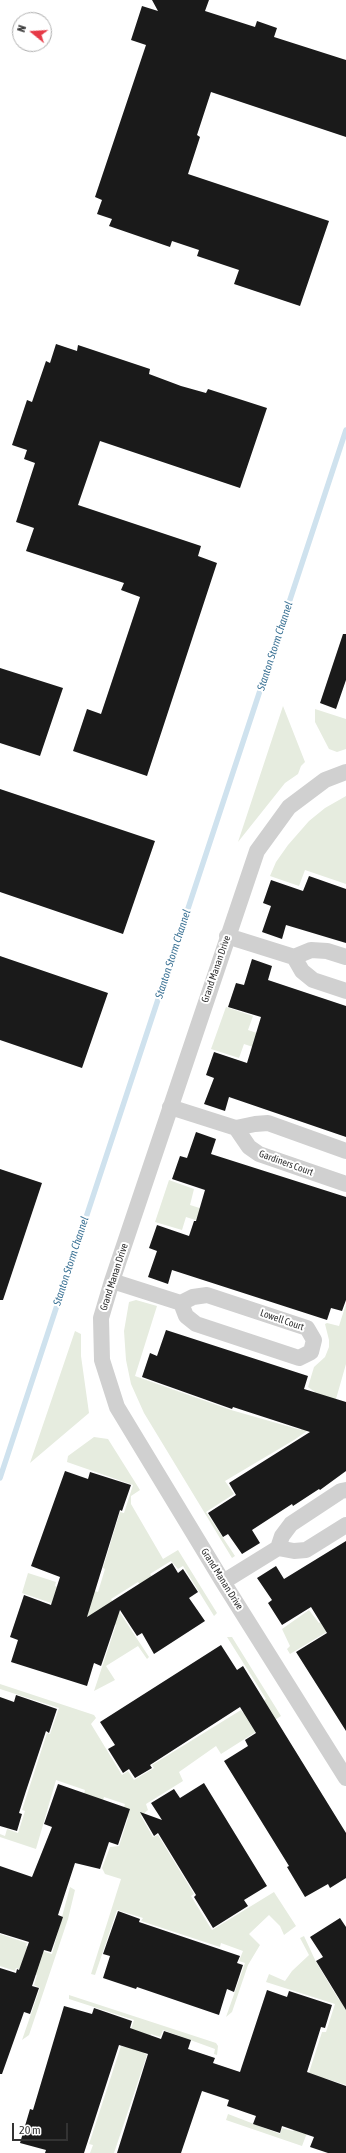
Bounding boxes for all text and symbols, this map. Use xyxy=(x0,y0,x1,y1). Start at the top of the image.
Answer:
north arrow xyxy=(12,12,52,52)
text: N xyxy=(15,24,28,34)
water label: Stanton Storm Channel xyxy=(254,600,296,692)
water label: Stanton Storm Channel xyxy=(152,908,194,1000)
street label: Grand Manan Drive xyxy=(199,934,233,1004)
street label: Gardiners Court xyxy=(257,1148,315,1178)
water label: Stanton Storm Channel xyxy=(50,1215,92,1307)
street label: Grand Manan Drive xyxy=(97,1242,131,1312)
street label: Lowell Court xyxy=(259,1307,305,1333)
street label: Grand Manan Drive xyxy=(198,1546,246,1612)
scale bar xyxy=(14,2115,70,2141)
text: 20 m xyxy=(19,2123,41,2137)

